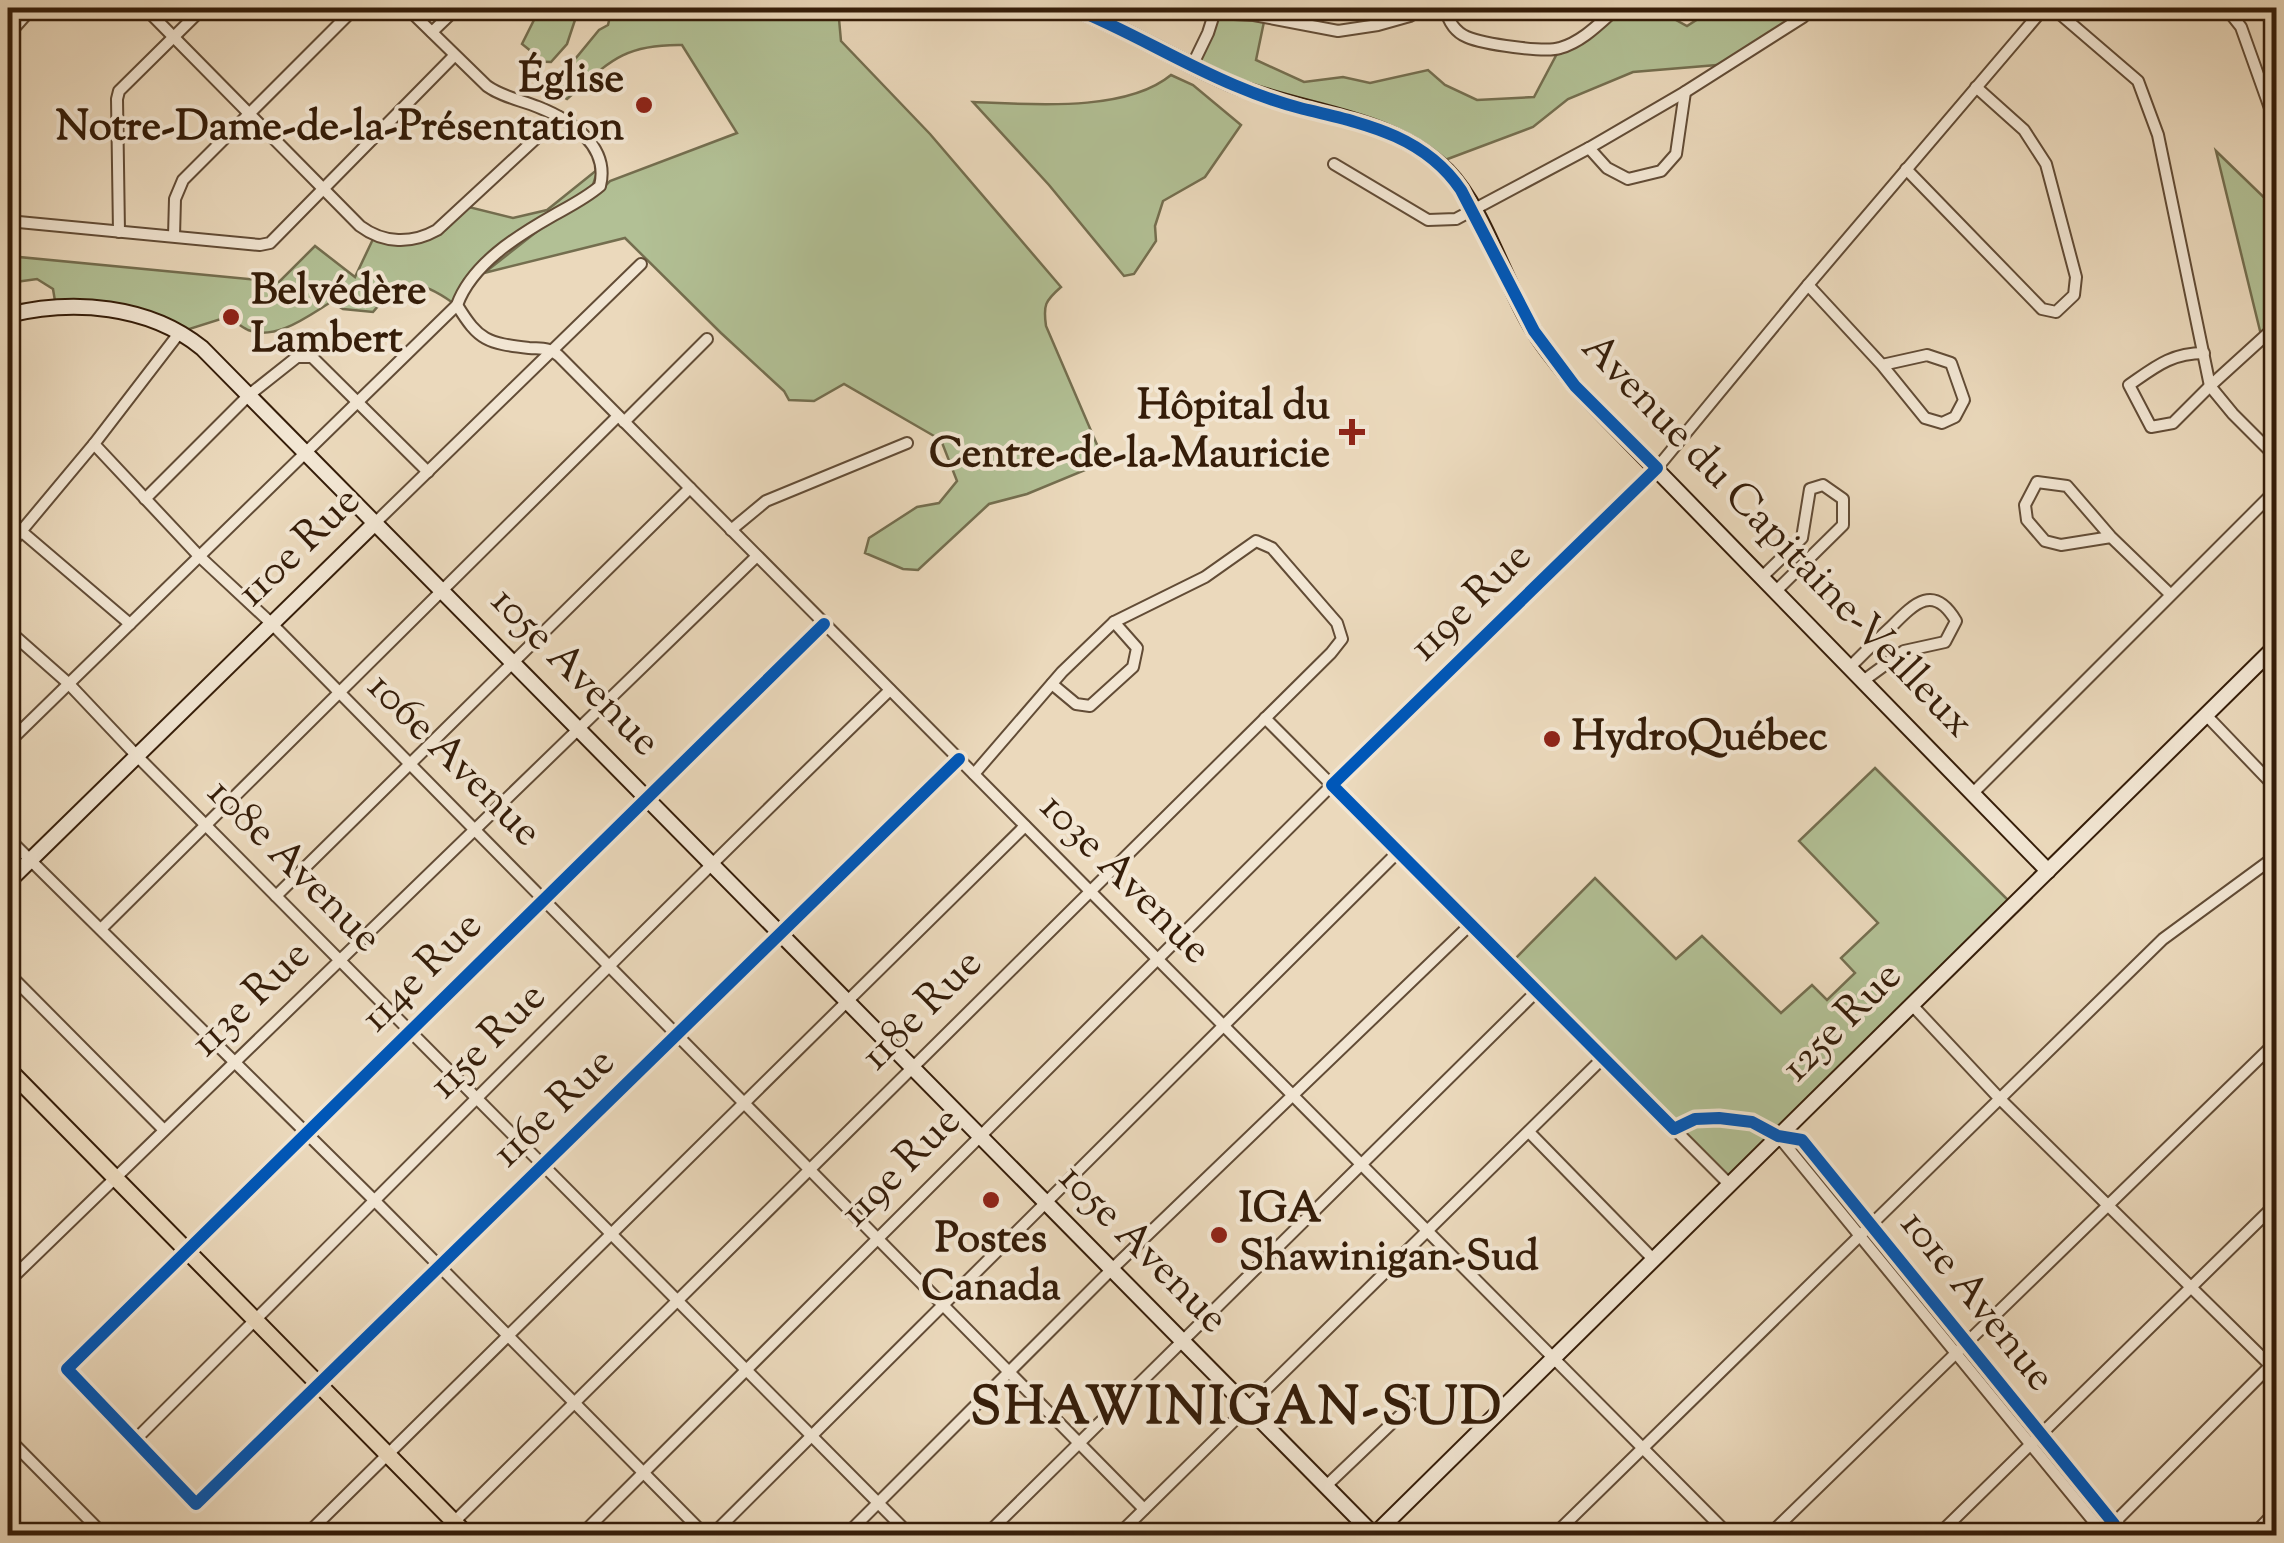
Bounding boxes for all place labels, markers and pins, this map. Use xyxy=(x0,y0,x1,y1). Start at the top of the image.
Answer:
place label: Église Notre-Dame-de-la-Présentation xyxy=(56,51,624,159)
marker: Église Notre-Dame-de-la-Présentation xyxy=(633,94,655,116)
place label: Belvédère Lambert xyxy=(251,263,427,371)
marker: Belvédère Lambert xyxy=(220,306,242,328)
place label: Hôpital du Centre-de-la-Mauricie xyxy=(929,378,1330,486)
marker: Hôpital du Centre-de-la-Mauricie xyxy=(1339,419,1365,445)
place label: HydroQuébec xyxy=(1572,709,1828,769)
marker: HydroQuébec xyxy=(1541,728,1563,750)
place label: IGA Shawinigan-Sud xyxy=(1239,1181,1539,1289)
marker: Postes Canada xyxy=(980,1189,1002,1211)
place label: Postes Canada xyxy=(921,1211,1061,1319)
marker: IGA Shawinigan-Sud xyxy=(1208,1224,1230,1246)

